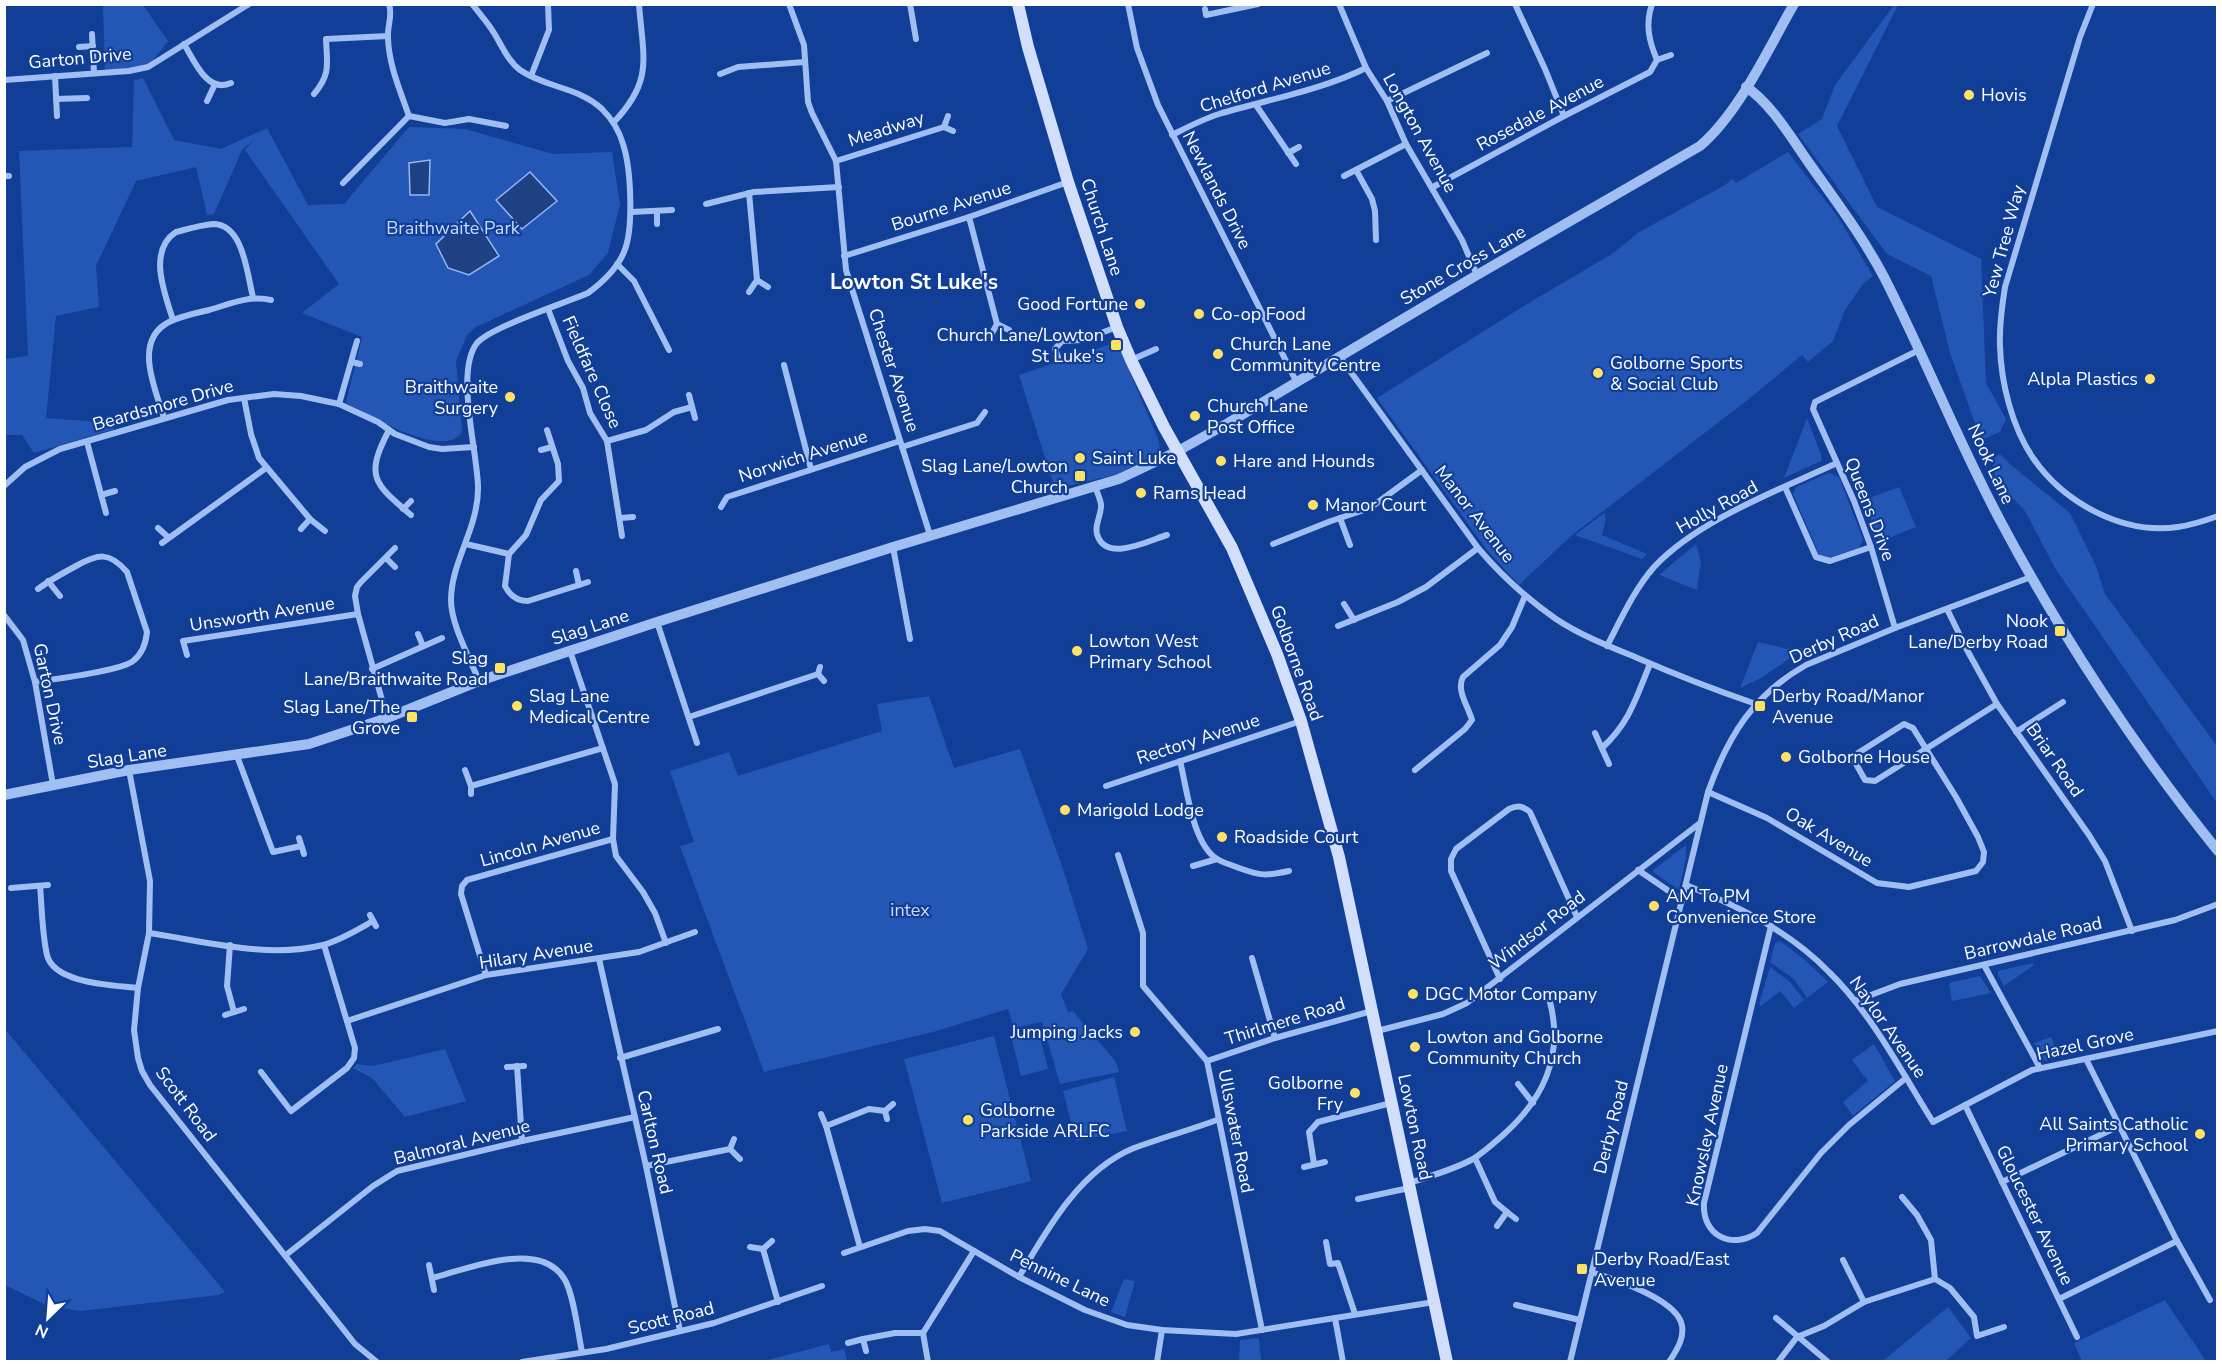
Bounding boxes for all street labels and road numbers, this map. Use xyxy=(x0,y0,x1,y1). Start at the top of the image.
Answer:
street label: Garton Drive xyxy=(28,42,132,74)
street label: Chelford Avenue xyxy=(1197,56,1333,118)
street label: Longton Avenue xyxy=(1377,69,1463,197)
street label: Rosedale Avenue xyxy=(1472,69,1608,157)
street label: Meadway xyxy=(845,105,928,153)
street label: Newlands Drive xyxy=(1177,127,1257,253)
street label: Bourne Avenue xyxy=(888,175,1014,237)
street label: Church Lane xyxy=(1075,175,1129,279)
street label: Yew Tree Way xyxy=(1977,181,2031,301)
street label: Stone Cross Lane xyxy=(1396,219,1530,311)
street label: Chester Avenue xyxy=(863,305,925,435)
street label: Fieldfare Close xyxy=(556,312,628,432)
street label: Beardsmore Drive xyxy=(90,373,236,437)
street label: Nook Lane xyxy=(1962,420,2020,508)
street label: Norwich Avenue xyxy=(736,424,870,488)
street label: Queens Drive xyxy=(1839,454,1901,564)
street label: Manor Avenue xyxy=(1429,460,1521,568)
street label: Holly Road xyxy=(1672,475,1762,539)
street label: Unsworth Avenue xyxy=(188,591,336,637)
street label: Golborne Road xyxy=(1265,602,1329,724)
street label: Slag Lane xyxy=(548,603,632,651)
street label: Derby Road xyxy=(1785,609,1883,669)
street label: Garton Drive xyxy=(28,641,72,747)
street label: Rectory Avenue xyxy=(1133,708,1263,770)
street label: Briar Road xyxy=(2021,718,2089,802)
street label: Slag Lane xyxy=(85,738,169,774)
street label: Oak Avenue xyxy=(1781,801,1877,873)
street label: Lincoln Avenue xyxy=(477,815,603,873)
street label: Windsor Road xyxy=(1484,885,1590,975)
street label: Barrowdale Road xyxy=(1962,910,2104,966)
street label: Hilary Avenue xyxy=(477,933,595,975)
street label: Naylor Avenue xyxy=(1844,971,1932,1083)
street label: Thirlmere Road xyxy=(1222,991,1348,1051)
street label: Hazel Grove xyxy=(2034,1022,2136,1066)
street label: Scott Road xyxy=(150,1062,222,1146)
street label: Knowsley Avenue xyxy=(1680,1062,1734,1208)
street label: Ullswater Road xyxy=(1212,1067,1260,1195)
street label: Lowton Road xyxy=(1392,1072,1438,1182)
street label: Derby Road xyxy=(1588,1078,1634,1176)
street label: Carlton Road xyxy=(631,1088,679,1196)
street label: Balmoral Avenue xyxy=(391,1113,533,1171)
street label: Gloucester Avenue xyxy=(1991,1141,2079,1289)
street label: Pennine Lane xyxy=(1006,1243,1114,1313)
street label: Scott Road xyxy=(625,1296,717,1340)

